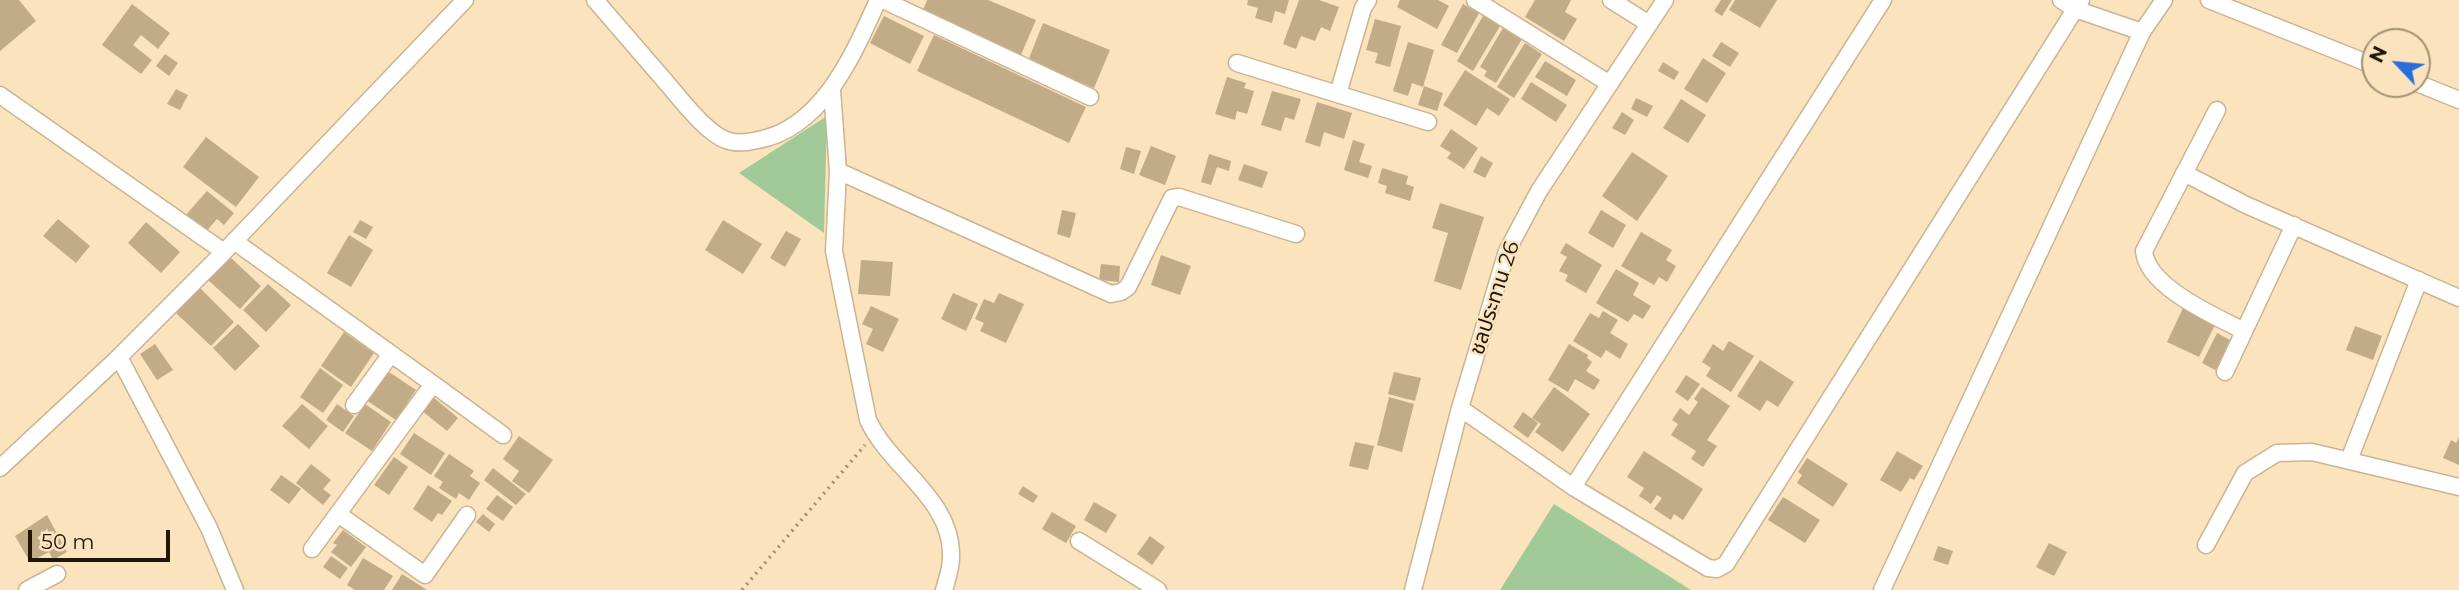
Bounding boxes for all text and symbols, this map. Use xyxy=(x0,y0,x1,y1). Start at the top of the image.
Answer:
north arrow xyxy=(2361,28,2431,98)
text: N xyxy=(2365,43,2392,66)
street label: ชลประทาน 26 xyxy=(1465,238,1525,358)
scale bar xyxy=(32,516,173,560)
text: 50 m xyxy=(41,529,95,554)

